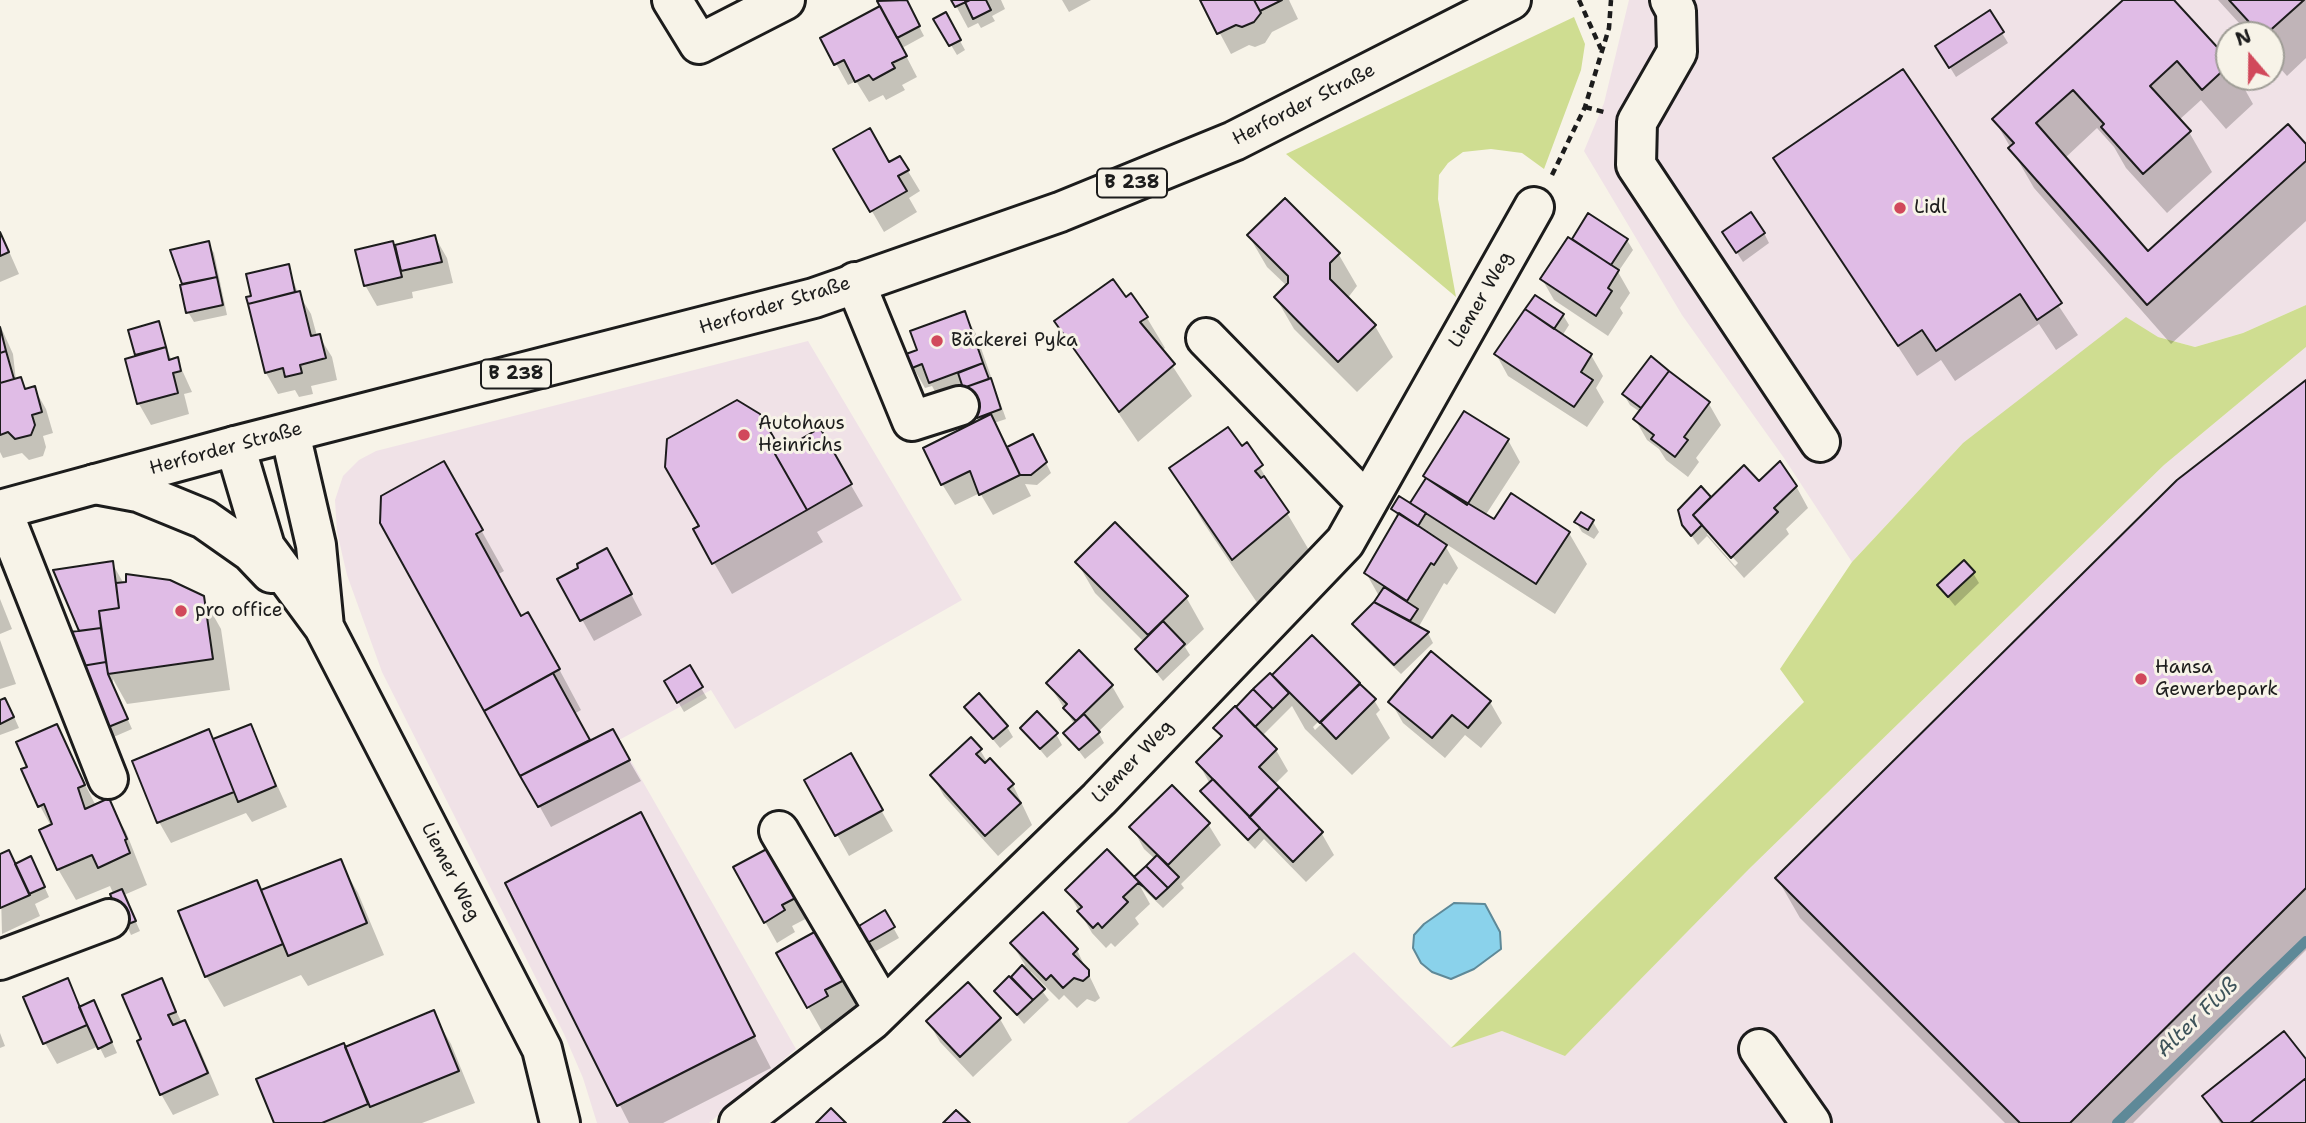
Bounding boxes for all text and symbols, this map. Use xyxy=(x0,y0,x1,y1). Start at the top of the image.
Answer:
north arrow xyxy=(2215,21,2285,91)
text: N xyxy=(2232,23,2255,52)
street label: Herforder Straße xyxy=(1229,59,1379,151)
road number: B 238 xyxy=(1097,168,1167,198)
place label: Lidl xyxy=(1914,197,1947,219)
marker: Lidl xyxy=(1892,200,1908,216)
street label: Liemer Weg xyxy=(1444,248,1518,352)
street label: Herforder Straße xyxy=(696,272,854,340)
place label: Bäckerei Pyka xyxy=(951,330,1078,352)
marker: Bäckerei Pyka xyxy=(929,333,945,349)
road number: B 238 xyxy=(481,360,551,388)
place label: Autohaus Heinrichs xyxy=(758,413,845,457)
street label: Herforder Straße xyxy=(147,418,305,480)
marker: Autohaus Heinrichs xyxy=(736,427,752,443)
place label: pro office xyxy=(195,600,283,622)
marker: pro office xyxy=(173,603,189,619)
place label: Hansa Gewerbepark xyxy=(2155,657,2278,701)
marker: Hansa Gewerbepark xyxy=(2133,671,2149,687)
street label: Liemer Weg xyxy=(1088,715,1178,809)
street label: Liemer Weg xyxy=(415,819,485,925)
water label: Alter Fluß xyxy=(2152,973,2244,1063)

